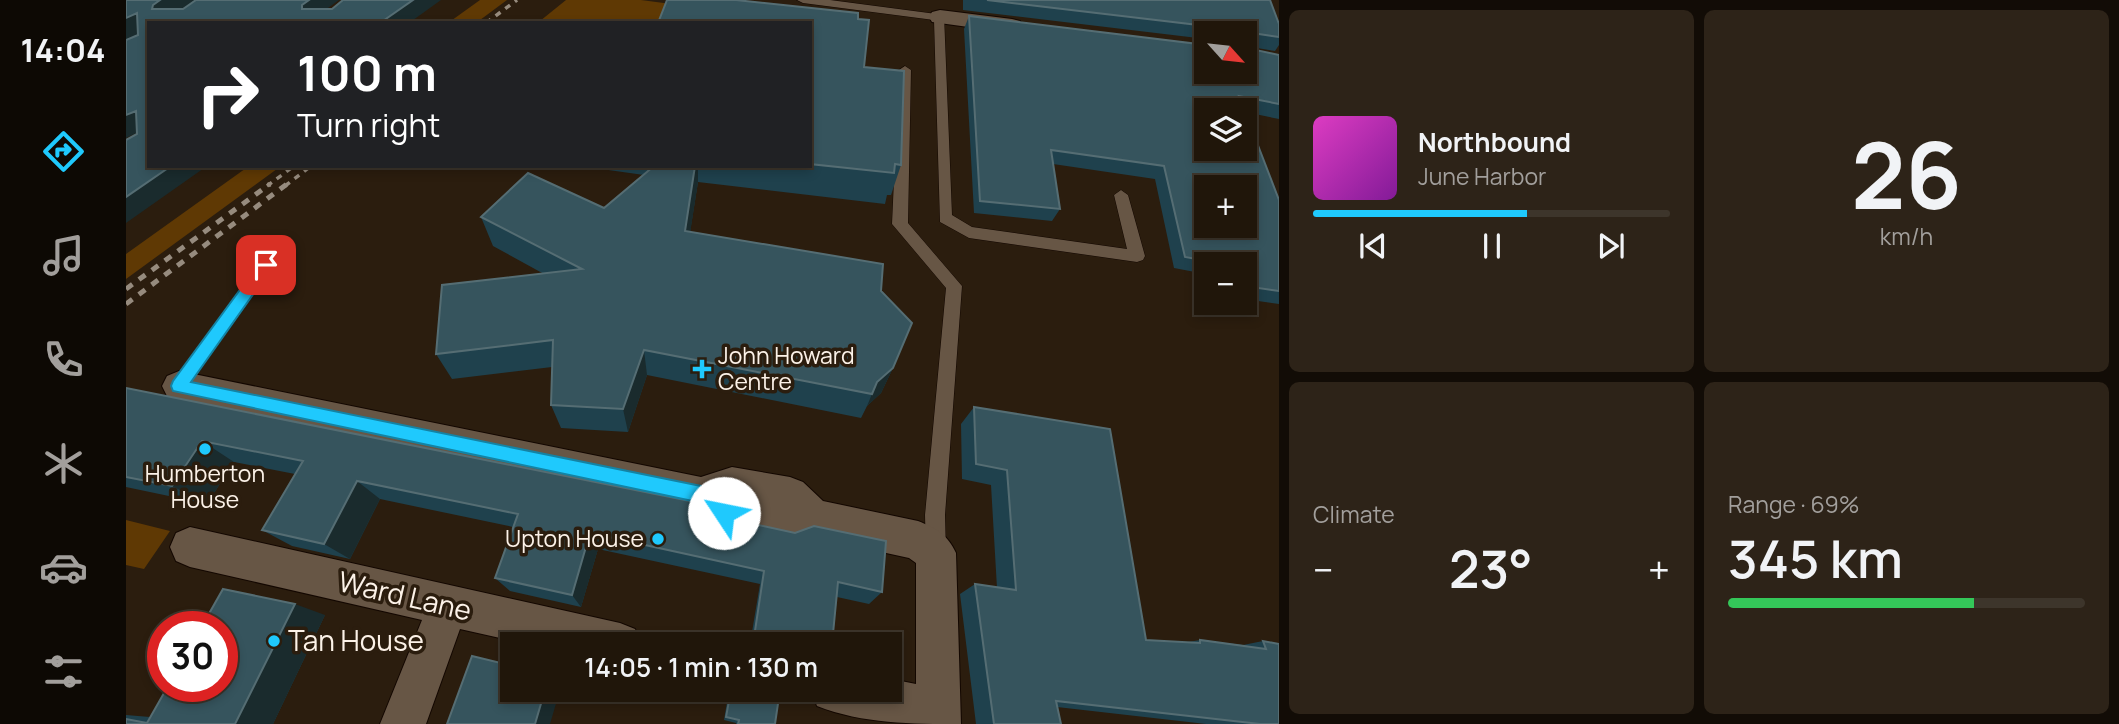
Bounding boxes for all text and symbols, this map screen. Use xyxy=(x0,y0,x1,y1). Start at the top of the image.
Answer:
north arrow xyxy=(1194,21,1256,84)
map controls xyxy=(1194,21,1257,315)
text: 14:04 xyxy=(21,28,105,72)
text: 100 m xyxy=(297,39,437,106)
icon: right xyxy=(182,49,273,140)
button: layers xyxy=(1194,98,1257,161)
text: Turn right xyxy=(297,103,440,147)
text: 26 xyxy=(1851,112,1962,236)
text: Northbound xyxy=(1418,124,1571,160)
icon: directions xyxy=(39,127,88,176)
text: June Harbor xyxy=(1418,160,1546,192)
button: + xyxy=(1194,175,1257,238)
text: km/h xyxy=(1880,220,1933,252)
icon: previous xyxy=(1354,227,1392,265)
icon: pause xyxy=(1473,227,1511,265)
icon: next xyxy=(1592,227,1630,265)
icon: music xyxy=(39,231,88,280)
pin xyxy=(236,235,296,295)
icon: arrive xyxy=(247,246,285,284)
button: − xyxy=(1194,252,1257,315)
icon: phone xyxy=(39,335,88,384)
place label: John Howard Centre xyxy=(718,339,855,397)
marker: John Howard Centre xyxy=(692,359,712,379)
icon: climate xyxy=(39,439,88,488)
marker: Humberton House xyxy=(197,441,213,457)
place label: Humberton House xyxy=(145,457,265,515)
position arrow xyxy=(687,476,761,550)
text: Range · 69% xyxy=(1728,488,1859,520)
text: Climate xyxy=(1313,498,1395,530)
place label: Upton House xyxy=(505,522,644,554)
text: 345 km xyxy=(1728,523,1903,594)
marker: Upton House xyxy=(650,531,666,547)
text: 23° xyxy=(1449,533,1533,604)
icon: car xyxy=(39,543,88,592)
text: − xyxy=(1313,543,1334,595)
text: + xyxy=(1648,543,1670,595)
street label: Ward Lane xyxy=(335,561,475,629)
speed limit sign: 30 xyxy=(147,611,238,702)
place label: Tan House xyxy=(288,621,424,659)
marker: Tan House xyxy=(266,633,282,649)
icon: filters xyxy=(39,647,88,696)
text: 14:05 · 1 min · 130 m xyxy=(584,649,818,685)

